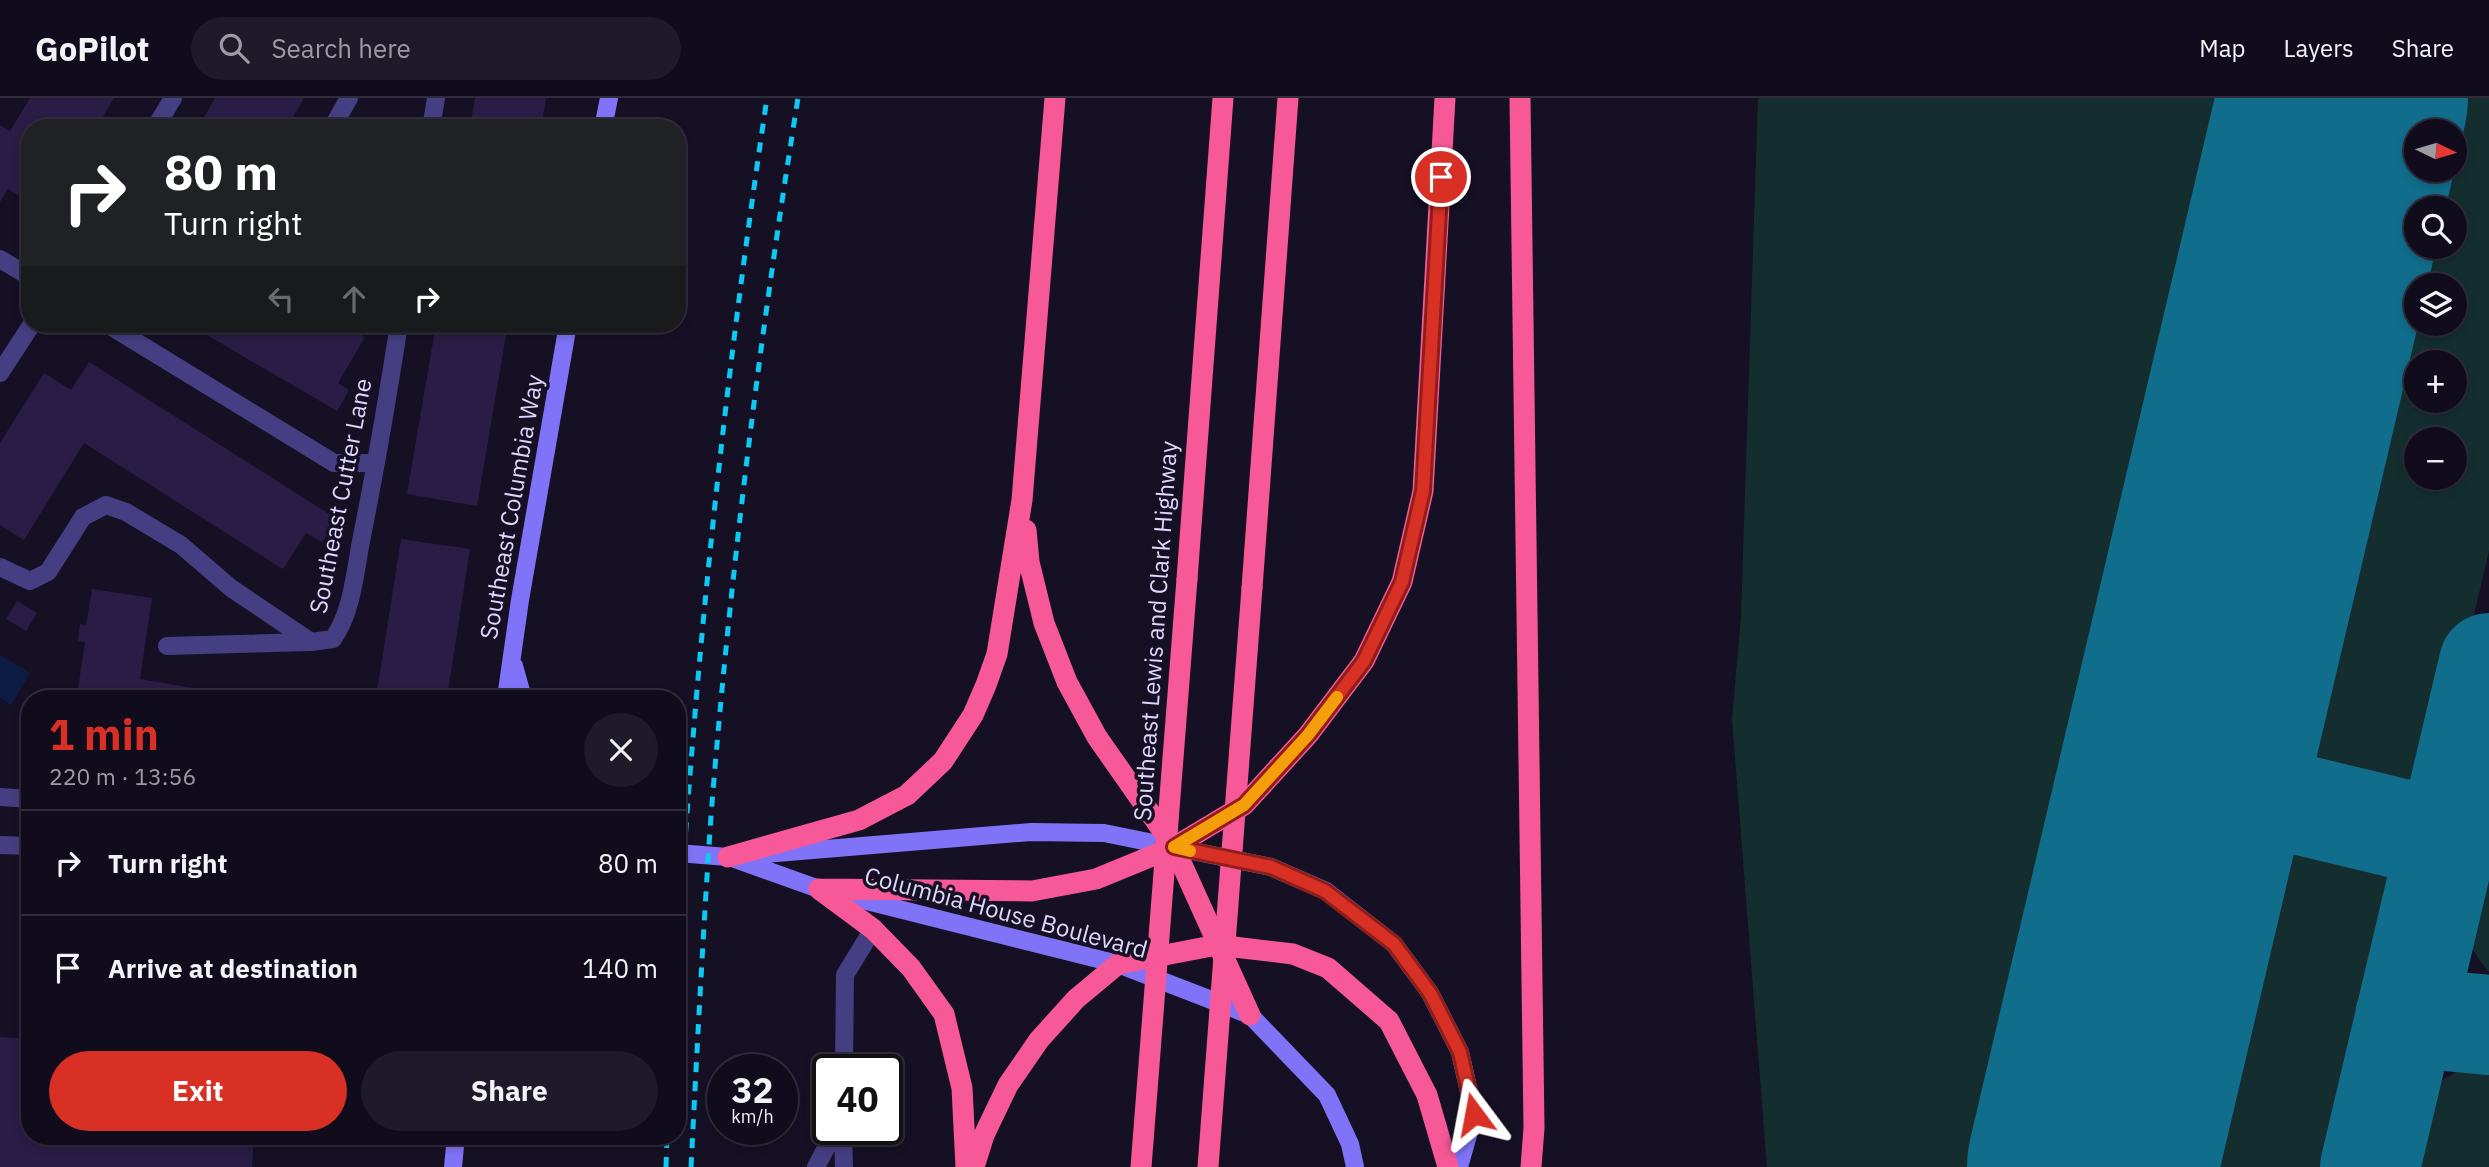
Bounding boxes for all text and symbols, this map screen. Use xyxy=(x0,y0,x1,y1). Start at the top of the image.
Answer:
search box xyxy=(191,17,681,80)
text: GoPilot xyxy=(35,27,149,70)
icon: search xyxy=(215,29,253,67)
text: Search here xyxy=(271,31,411,65)
text: Map xyxy=(2199,32,2246,64)
text: Layers xyxy=(2284,32,2354,64)
text: Share xyxy=(2392,32,2454,64)
north arrow xyxy=(2404,119,2468,182)
map controls xyxy=(2404,119,2467,490)
text: 80 m xyxy=(164,140,278,203)
icon: right xyxy=(49,147,140,238)
pin xyxy=(1411,147,1471,207)
icon: arrive xyxy=(1422,158,1460,196)
button: search xyxy=(2404,196,2467,259)
text: Turn right xyxy=(164,202,302,244)
button: layers xyxy=(2404,273,2467,336)
icon: left xyxy=(262,280,300,318)
icon: ahead xyxy=(335,280,373,318)
icon: right xyxy=(408,280,446,318)
button: + xyxy=(2404,350,2467,413)
street label: Southeast Columbia Way xyxy=(472,372,550,642)
street label: Southeast Cutter Lane xyxy=(302,375,379,616)
button: − xyxy=(2404,427,2467,490)
street label: Southeast Lewis and Clark Highway xyxy=(1126,440,1184,822)
text: 1 min xyxy=(49,707,159,762)
button: close xyxy=(584,713,658,787)
text: 220 m · 13:56 xyxy=(49,761,196,791)
icon: right xyxy=(49,844,87,882)
text: Turn right xyxy=(108,846,227,880)
text: 80 m xyxy=(598,846,658,880)
street label: Columbia House Boulevard xyxy=(861,859,1151,965)
icon: arrive xyxy=(49,949,87,987)
text: Arrive at destination xyxy=(108,951,358,985)
text: 140 m xyxy=(582,951,658,985)
button: Exit xyxy=(49,1051,347,1131)
button: Share xyxy=(361,1051,658,1131)
speed limit sign: 40 xyxy=(812,1054,903,1145)
text: 32 xyxy=(731,1067,774,1113)
position arrow xyxy=(1437,1077,1511,1151)
text: km/h xyxy=(731,1105,774,1128)

